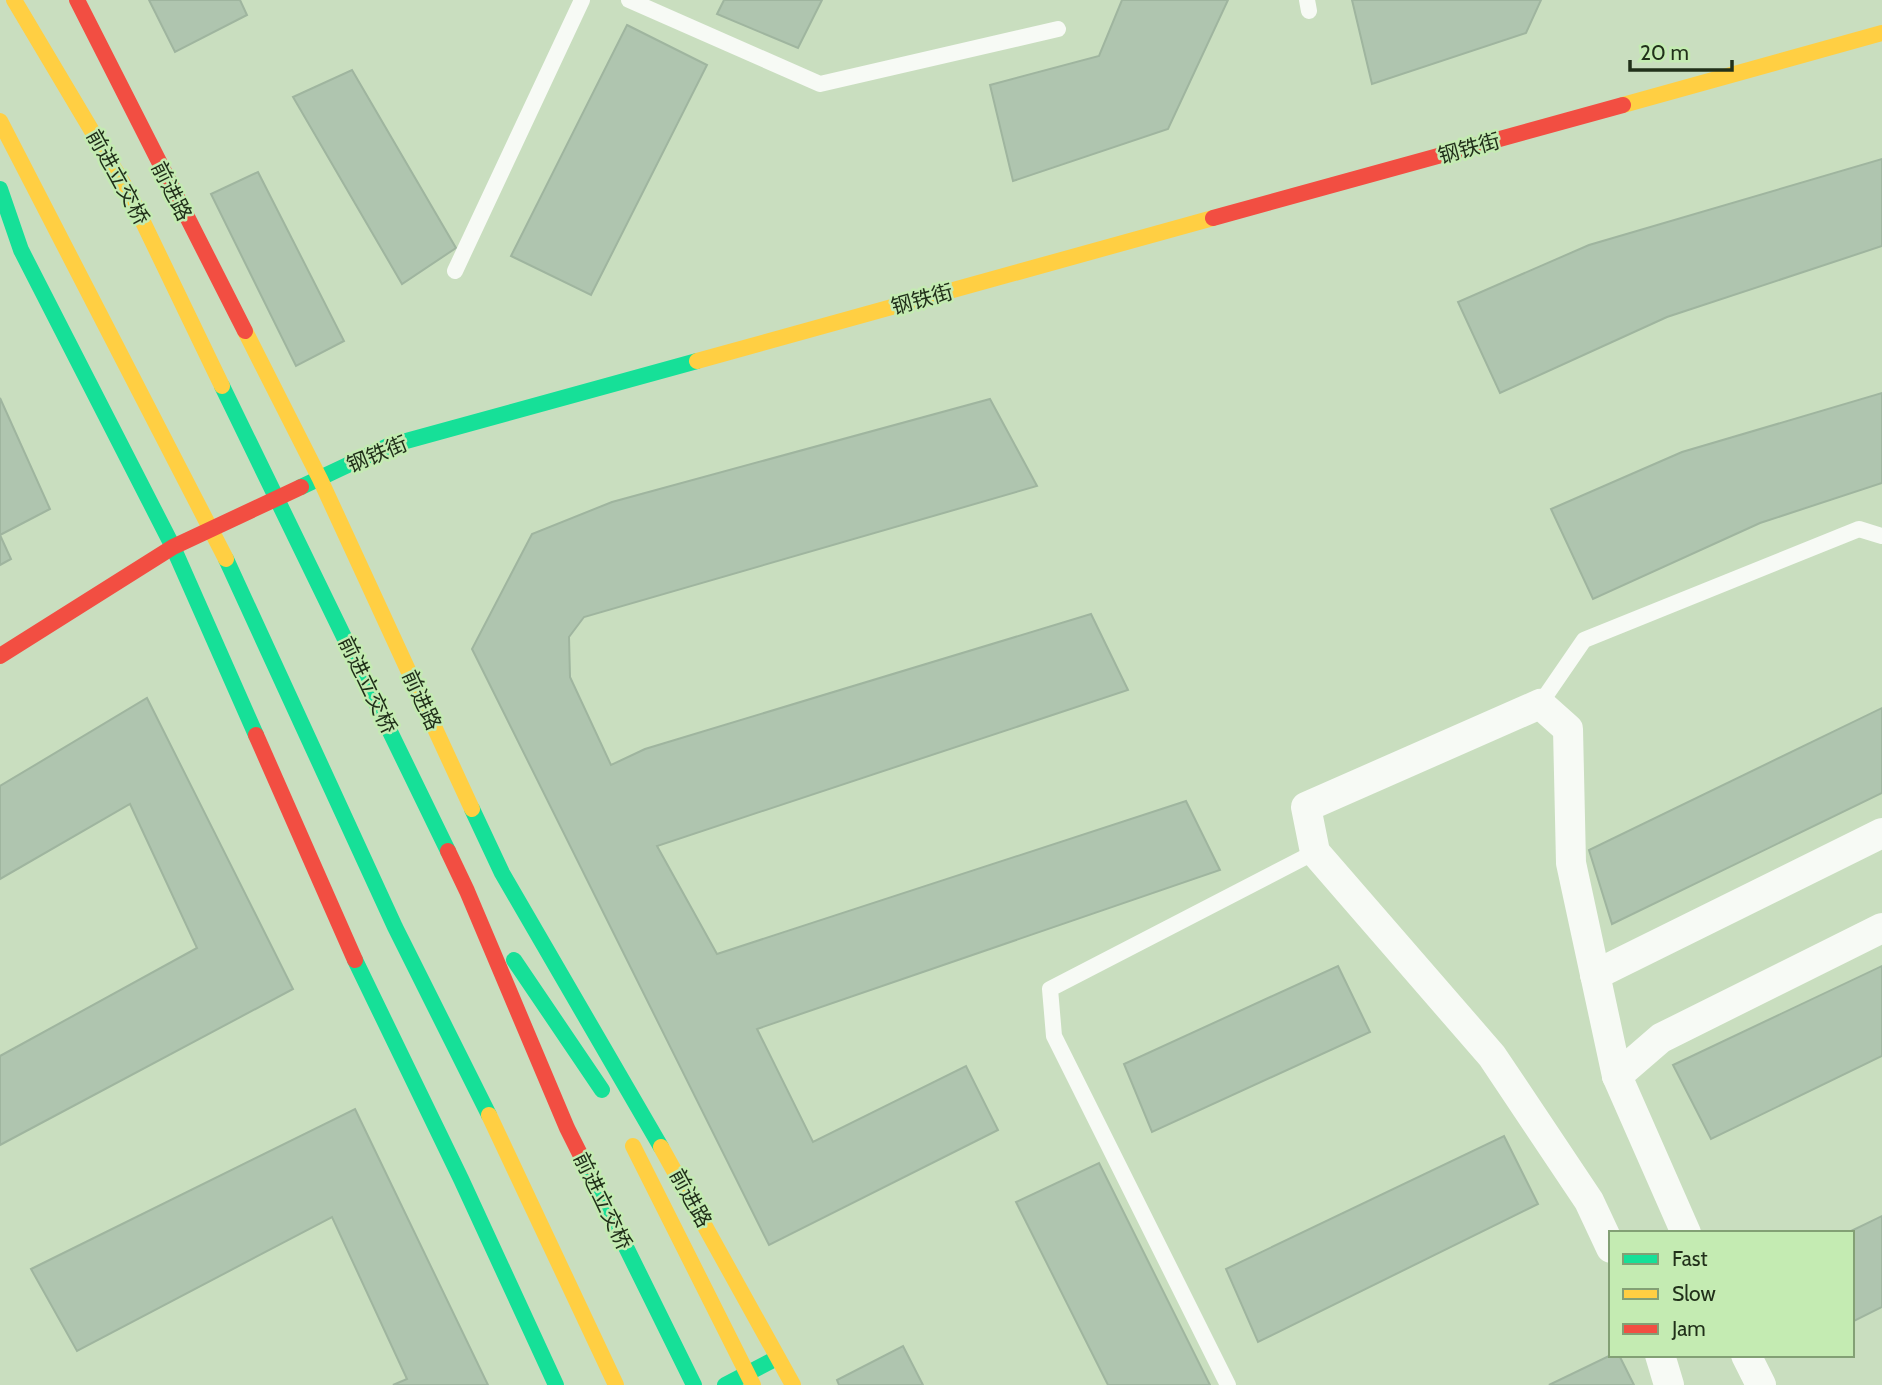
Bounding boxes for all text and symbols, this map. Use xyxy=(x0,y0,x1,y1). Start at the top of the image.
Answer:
scale bar xyxy=(1630,28,1731,72)
text: 20 m xyxy=(1640,40,1689,65)
street label: 前进立交桥 xyxy=(82,125,154,229)
street label: 钢铁街 xyxy=(1435,128,1503,168)
street label: 前进路 xyxy=(147,157,197,225)
street label: 钢铁街 xyxy=(888,279,956,319)
street label: 钢铁街 xyxy=(343,431,411,477)
street label: 前进立交桥 xyxy=(334,632,402,738)
street label: 前进路 xyxy=(397,666,447,734)
street label: 前进立交桥 xyxy=(569,1148,637,1254)
street label: 前进路 xyxy=(665,1164,717,1232)
legend xyxy=(1609,1231,1854,1357)
text: Fast xyxy=(1672,1246,1708,1271)
text: Slow xyxy=(1672,1281,1716,1306)
text: Jam xyxy=(1671,1316,1706,1341)

